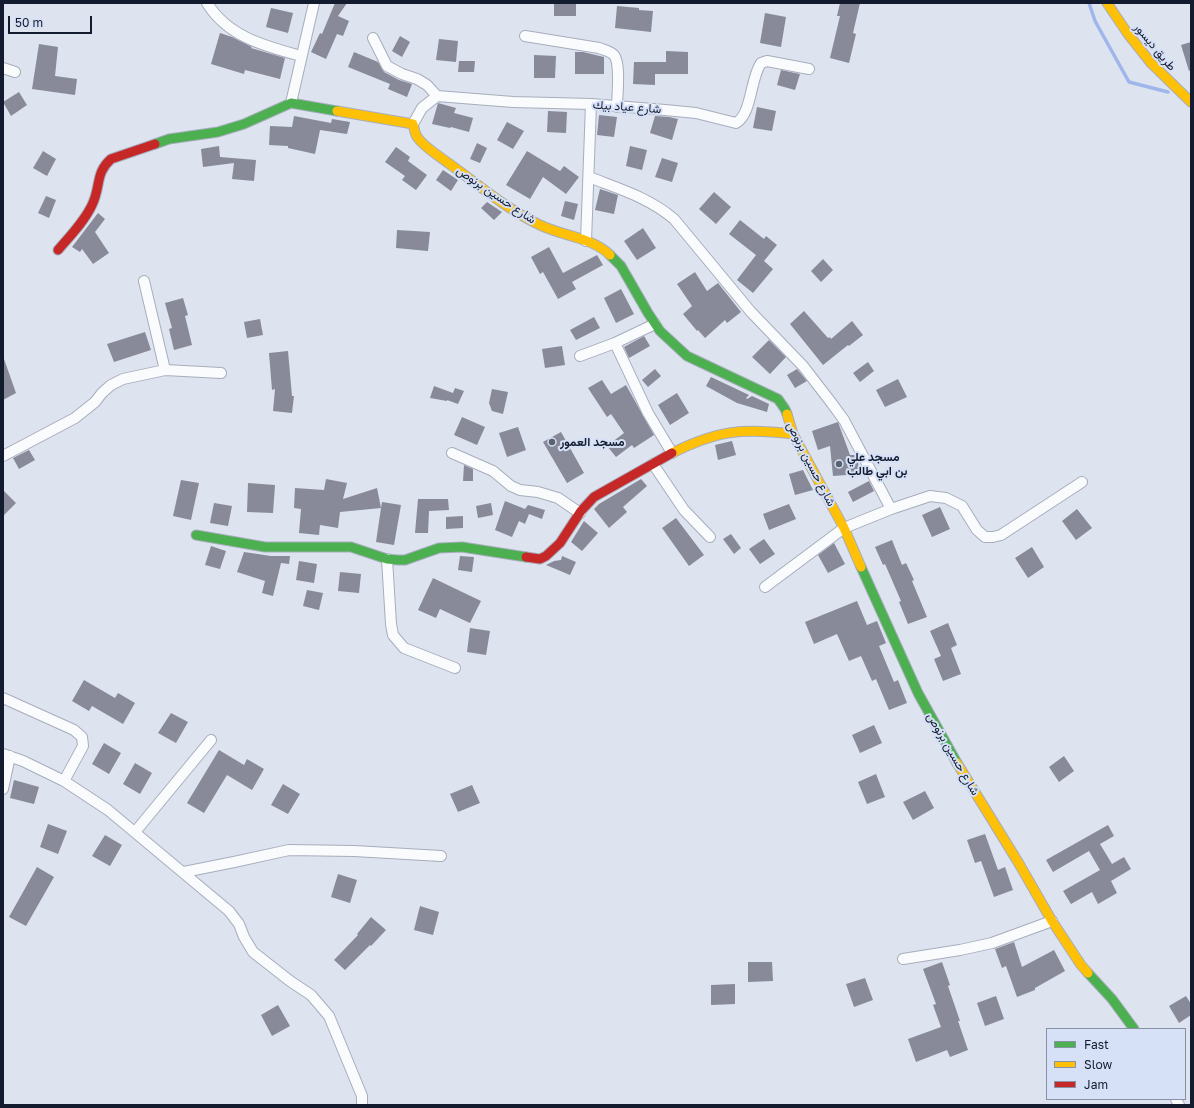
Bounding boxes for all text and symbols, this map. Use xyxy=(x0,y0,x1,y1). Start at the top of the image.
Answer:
scale bar xyxy=(10,8,94,34)
text: 50 m xyxy=(15,15,43,30)
street label: طريق ديسور xyxy=(1131,20,1179,74)
street label: شارع عياد بيك xyxy=(592,97,662,117)
street label: شارع حسين برنوص xyxy=(454,163,538,227)
street label: شارع حسين برنوص xyxy=(784,419,838,509)
place label: مسجد العمور xyxy=(560,435,625,449)
marker: مسجد العمور xyxy=(547,437,557,447)
place label: مسجد علي بن ابي طالب xyxy=(847,450,907,478)
marker: مسجد علي بن ابي طالب xyxy=(834,459,844,469)
street label: شارع حسين برنوص xyxy=(924,710,982,798)
legend xyxy=(1046,1028,1186,1100)
text: Fast xyxy=(1084,1037,1109,1052)
text: Slow xyxy=(1084,1057,1112,1072)
text: Jam xyxy=(1084,1077,1108,1092)

